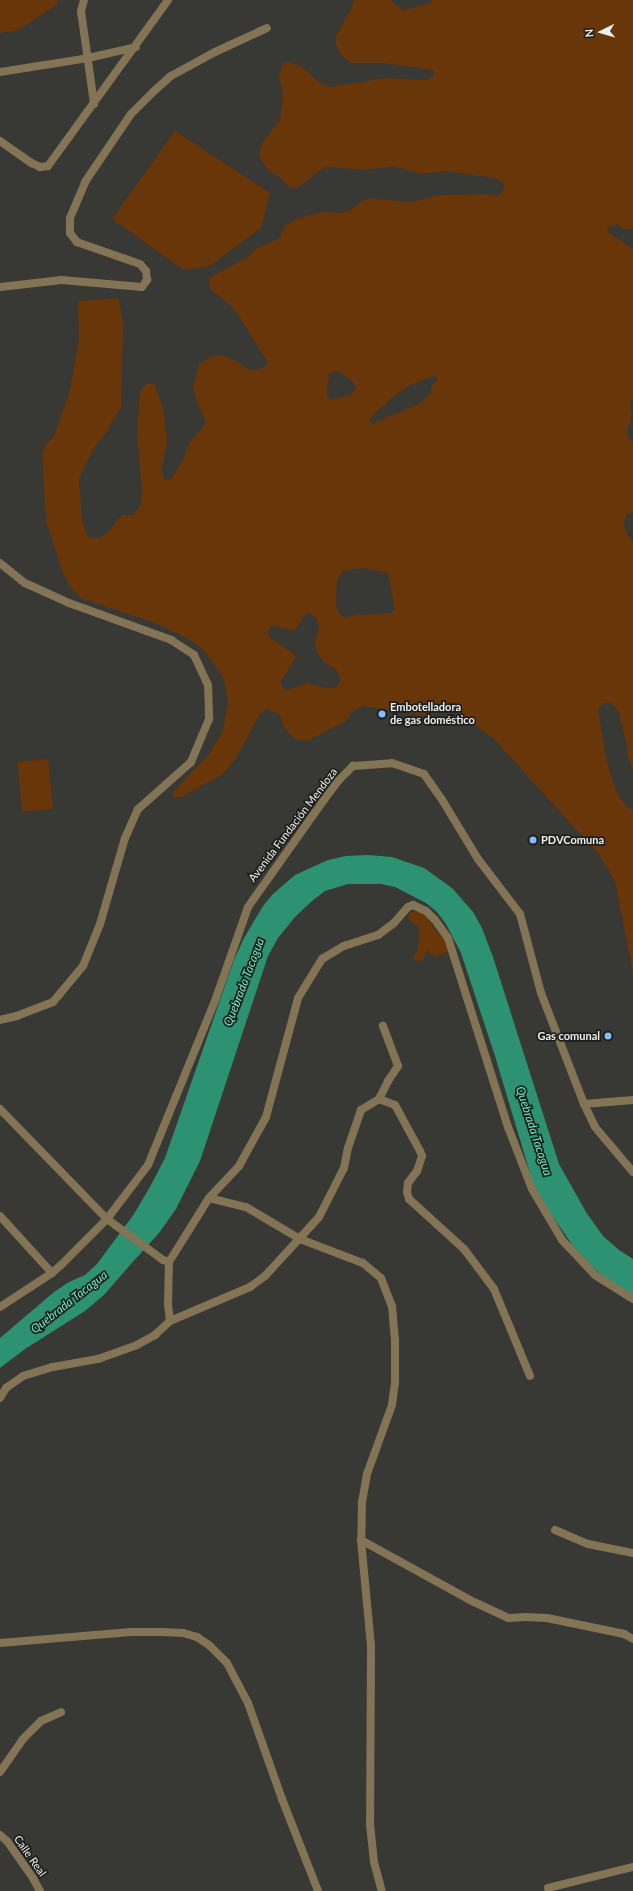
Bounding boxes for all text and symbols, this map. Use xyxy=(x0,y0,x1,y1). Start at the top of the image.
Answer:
north arrow xyxy=(581,12,621,52)
text: N xyxy=(582,28,595,38)
place label: Embotelladora de gas doméstico xyxy=(390,701,475,727)
marker: Embotelladora de gas doméstico xyxy=(377,709,387,719)
street label: Avenida Fundación Mendoza xyxy=(246,765,340,885)
place label: PDVComuna xyxy=(541,833,604,847)
marker: PDVComuna xyxy=(528,835,538,845)
water label: Quebrada Tacagua xyxy=(220,936,268,1028)
place label: Gas comunal xyxy=(537,1029,600,1043)
marker: Gas comunal xyxy=(603,1031,613,1041)
water label: Quebrada Tacagua xyxy=(513,1084,555,1178)
water label: Quebrada Tacagua xyxy=(28,1267,110,1337)
street label: Calle Real xyxy=(11,1833,49,1879)

